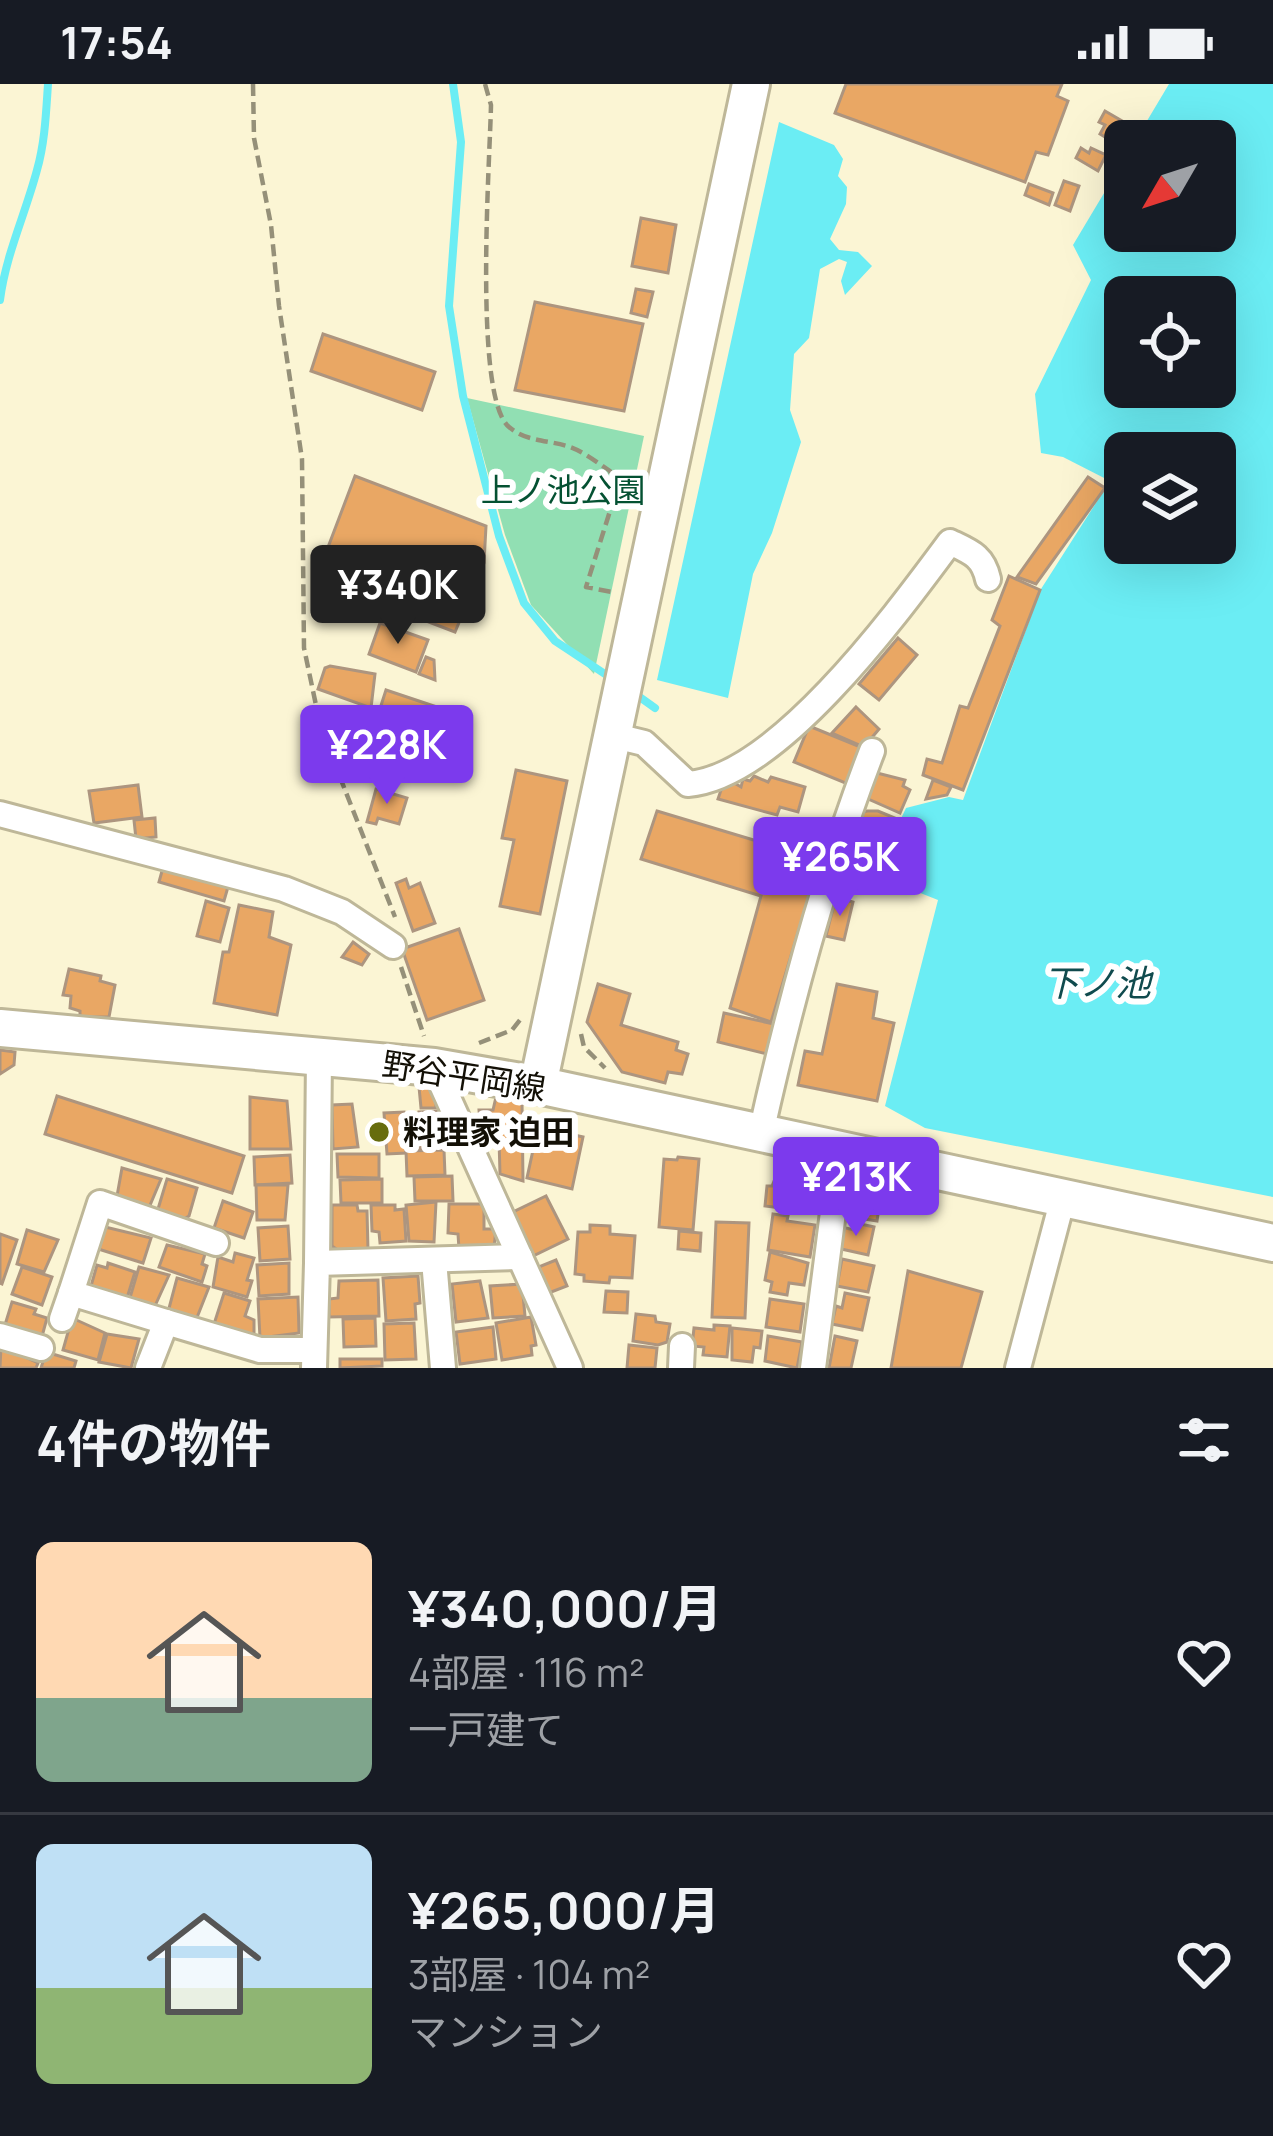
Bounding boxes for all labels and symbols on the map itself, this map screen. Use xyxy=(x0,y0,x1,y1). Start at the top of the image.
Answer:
north arrow xyxy=(1104,120,1236,252)
park label: 上ノ池公園 xyxy=(481,467,646,512)
pin: ¥340K xyxy=(314,545,482,647)
pin: ¥228K xyxy=(303,705,471,807)
pin: ¥265K xyxy=(756,817,924,919)
water label: 下ノ池 xyxy=(1043,958,1154,1007)
street label: 野谷平岡線 xyxy=(379,1040,549,1111)
place label: 料理家 迫田 xyxy=(403,1109,575,1154)
marker: 料理家 迫田 xyxy=(366,1119,392,1145)
pin: ¥213K xyxy=(772,1137,940,1239)

